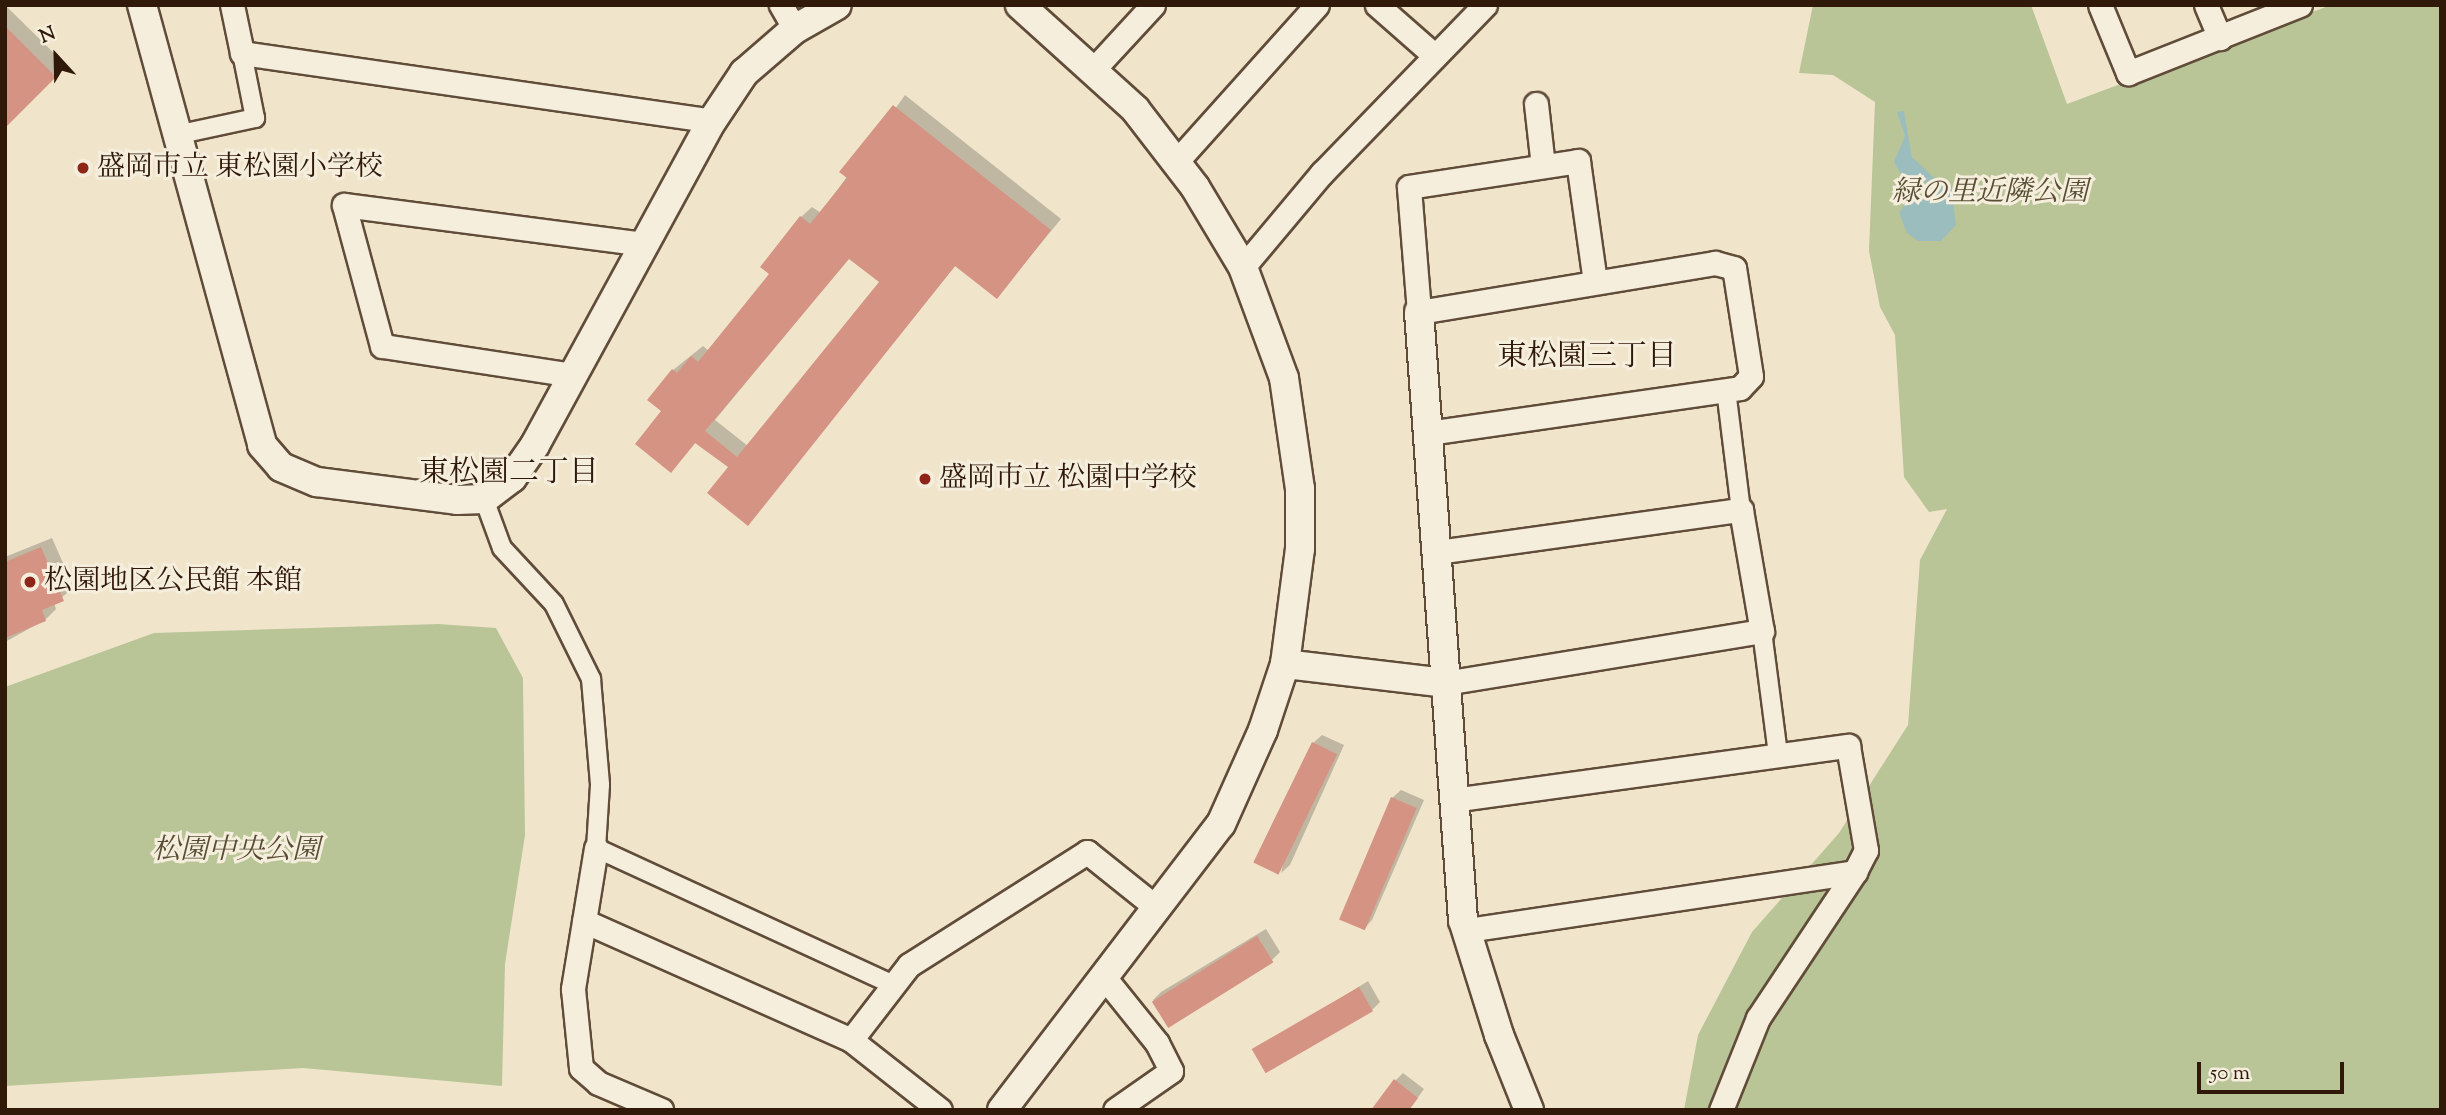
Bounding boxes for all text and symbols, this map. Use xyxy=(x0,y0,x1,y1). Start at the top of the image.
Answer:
north arrow xyxy=(21,21,91,91)
text: N xyxy=(36,21,60,51)
place label: 盛岡市立 東松園小学校 xyxy=(97,151,383,185)
marker: 盛岡市立 東松園小学校 xyxy=(75,160,91,176)
park label: 緑の里近隣公園 xyxy=(1892,176,2088,210)
district label: 東松園三丁目 xyxy=(1497,340,1677,376)
district label: 東松園二丁目 xyxy=(419,456,599,492)
place label: 盛岡市立 松園中学校 xyxy=(939,462,1197,496)
marker: 盛岡市立 松園中学校 xyxy=(917,471,933,487)
place label: 松園地区公民館 本館 xyxy=(44,565,302,599)
marker: 松園地区公民館 本館 xyxy=(22,574,38,590)
park label: 松園中央公園 xyxy=(152,834,320,868)
scale bar xyxy=(2201,1048,2348,1092)
text: 50 m xyxy=(2210,1059,2250,1089)

